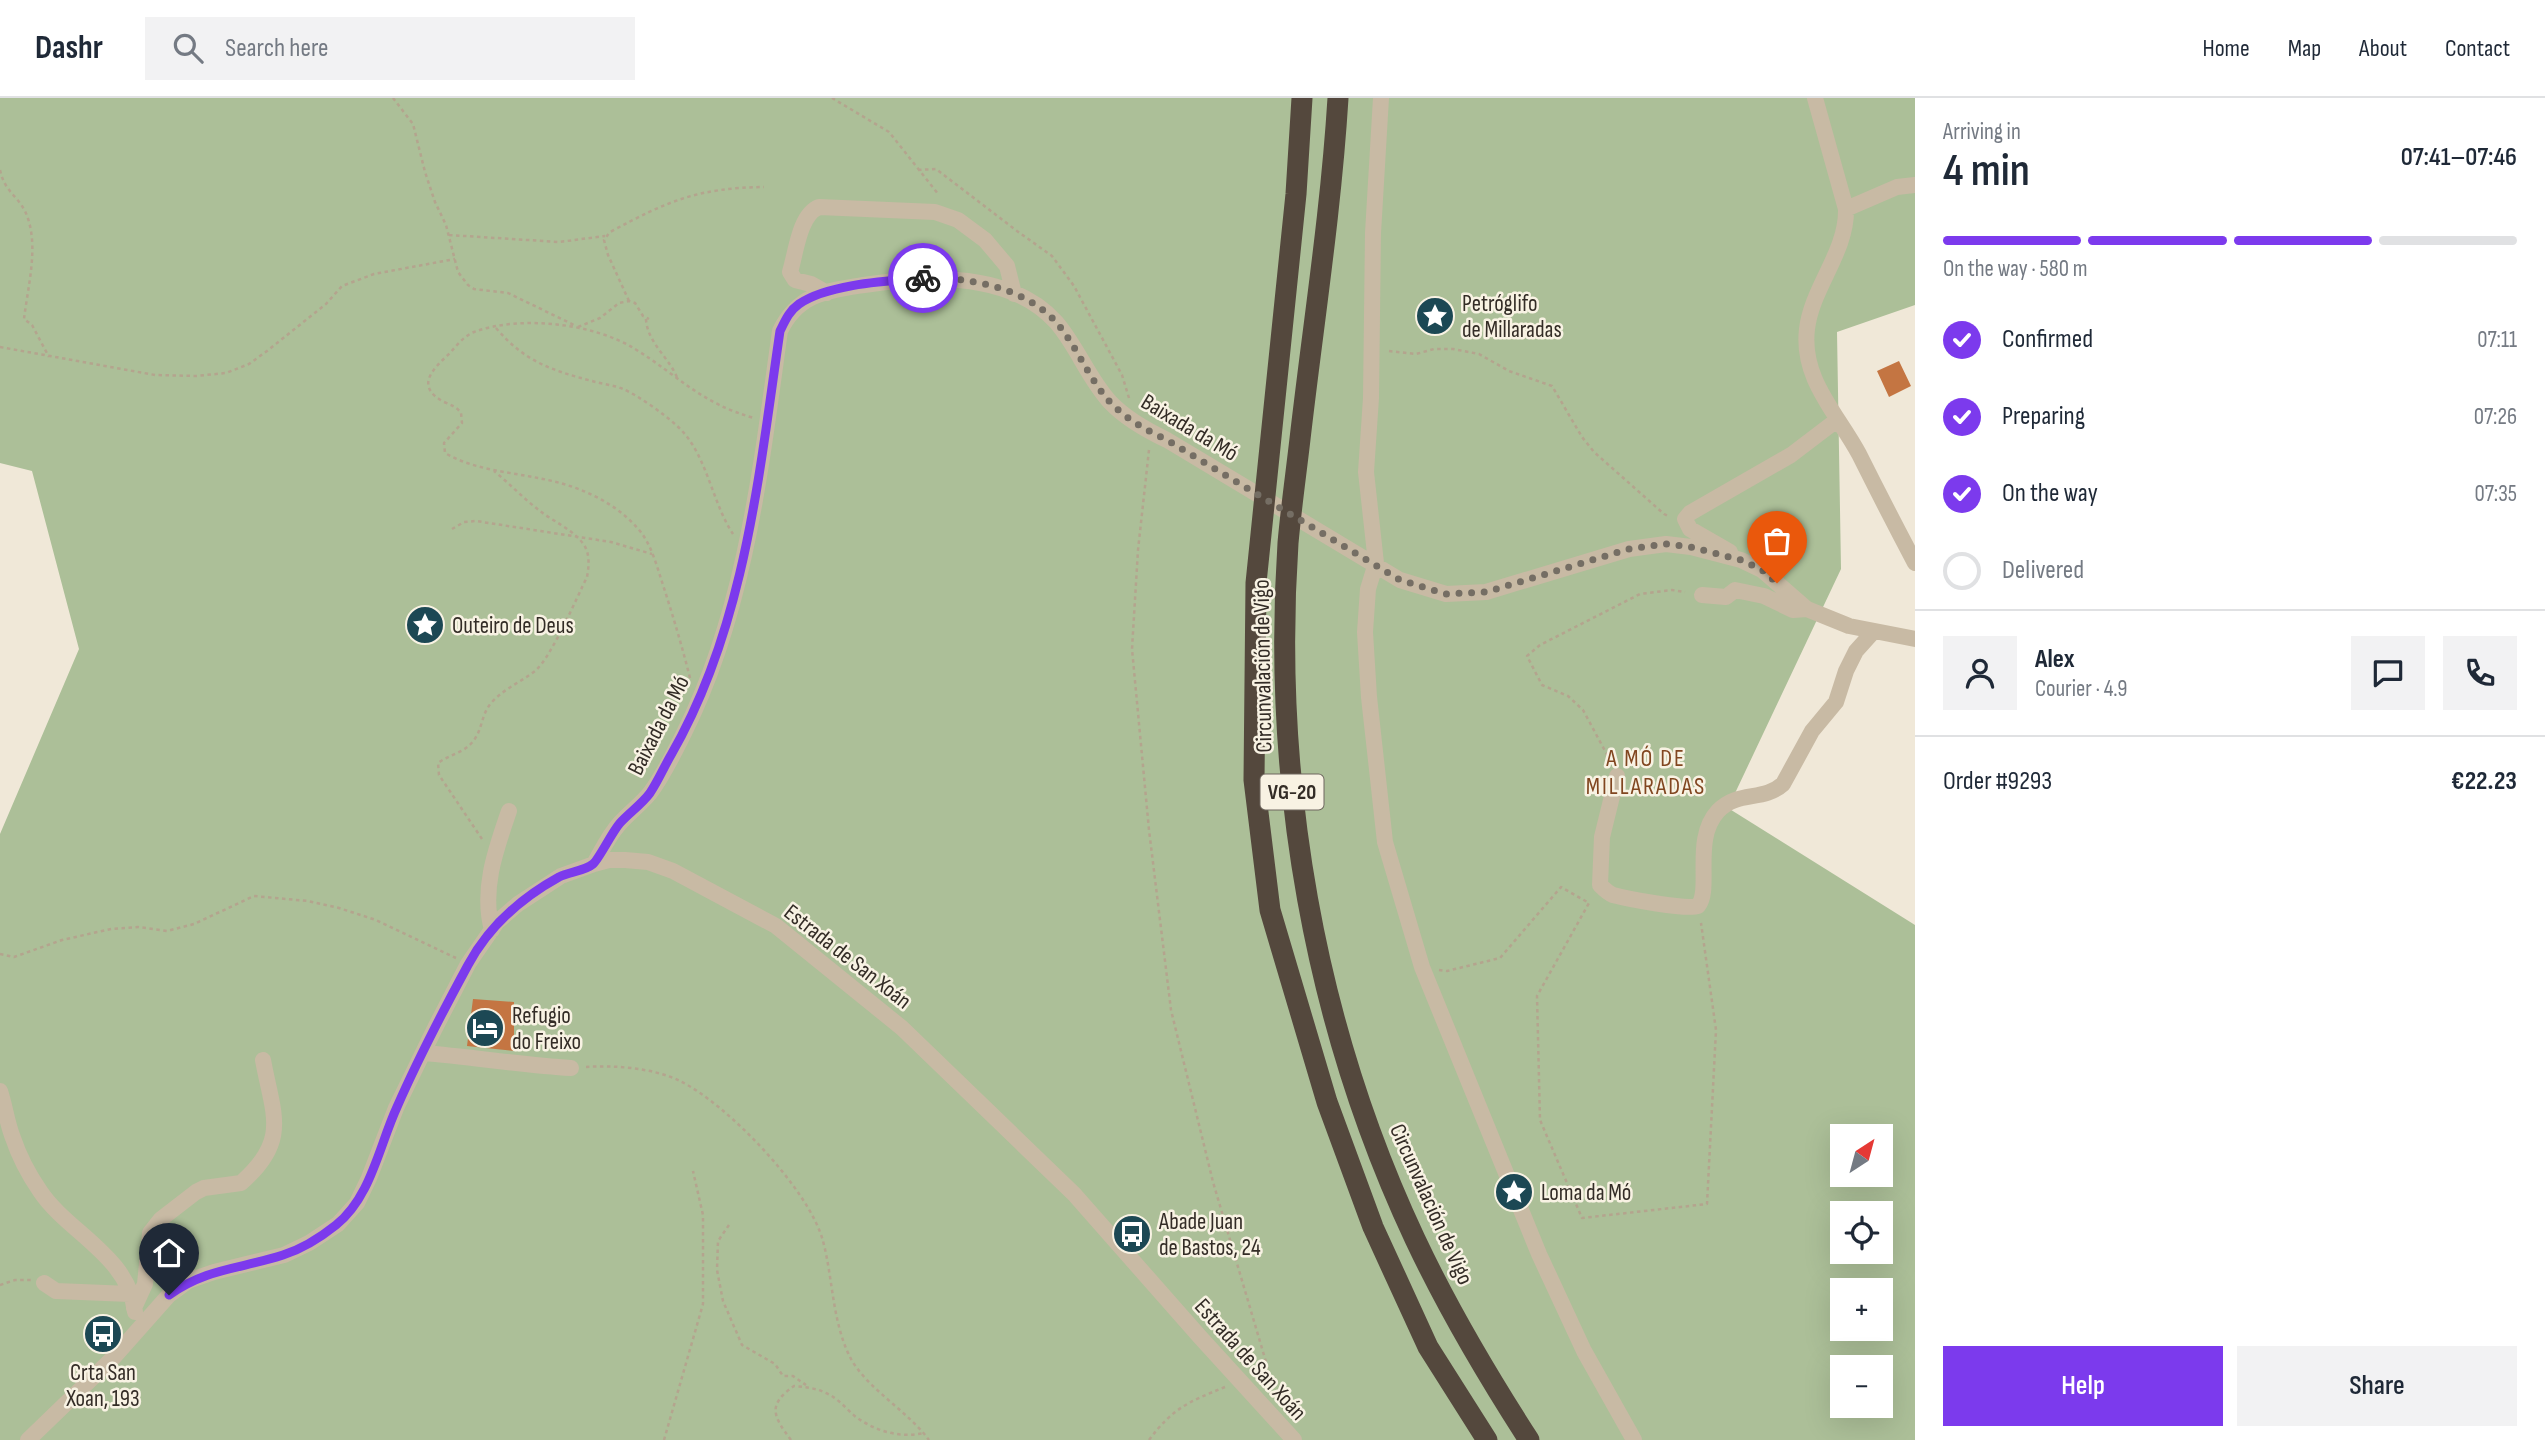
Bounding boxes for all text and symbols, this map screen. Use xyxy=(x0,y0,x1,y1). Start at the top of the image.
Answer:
search box xyxy=(145,17,635,80)
text: Dashr xyxy=(35,28,103,68)
icon: search xyxy=(169,29,207,67)
text: Search here xyxy=(225,33,328,64)
text: Home xyxy=(2202,34,2250,63)
text: Map xyxy=(2288,34,2321,63)
text: About xyxy=(2359,34,2407,63)
text: Contact xyxy=(2445,34,2510,63)
text: Arriving in xyxy=(1943,118,2021,146)
text: 07:41–07:46 xyxy=(2401,142,2517,173)
text: 4 min xyxy=(1943,144,2030,199)
courier xyxy=(888,243,958,313)
text: On the way · 580 m xyxy=(1943,255,2088,283)
icon: bike xyxy=(904,259,942,297)
place label: Petróglifo de Millaradas xyxy=(1462,290,1562,344)
place icon: Petróglifo de Millaradas xyxy=(1414,295,1456,337)
icon: check xyxy=(1943,321,1981,359)
text: Confirmed xyxy=(2002,324,2093,355)
text: 07:11 xyxy=(2477,326,2517,354)
street label: Baixada da Mó xyxy=(1136,388,1243,468)
icon: check xyxy=(1943,398,1981,436)
text: Preparing xyxy=(2002,401,2085,432)
text: 07:26 xyxy=(2474,403,2517,431)
icon: check xyxy=(1943,475,1981,513)
text: On the way xyxy=(2002,478,2098,509)
text: 07:35 xyxy=(2475,480,2517,508)
pin xyxy=(1747,511,1807,583)
icon: bag xyxy=(1758,522,1796,560)
text: Delivered xyxy=(2002,555,2084,586)
street label: Circunvalación de Vigo xyxy=(1247,579,1279,753)
place icon: Outeiro de Deus xyxy=(404,604,446,646)
place label: Outeiro de Deus xyxy=(452,612,574,640)
button: person xyxy=(1943,636,2017,710)
button: chat xyxy=(2351,636,2425,710)
button: phone xyxy=(2443,636,2517,710)
text: Alex xyxy=(2035,644,2075,675)
street label: Baixada da Mó xyxy=(622,671,696,780)
text: Courier · 4.9 xyxy=(2035,675,2127,703)
district label: A MÓ DE MILLARADAS xyxy=(1586,744,1706,801)
text: Order #9293 xyxy=(1943,766,2052,797)
text: €22.23 xyxy=(2451,766,2517,797)
road number: VG-20 xyxy=(1260,774,1324,810)
street label: Estrada de San Xoán xyxy=(778,898,917,1015)
place label: Refugio do Freixo xyxy=(512,1002,581,1056)
hotel icon: Refugio do Freixo xyxy=(464,1007,506,1049)
street label: Circunvalación de Vigo xyxy=(1383,1120,1479,1289)
north arrow xyxy=(1830,1124,1894,1186)
map controls xyxy=(1830,1124,1893,1418)
place icon: Loma da Mó xyxy=(1493,1171,1535,1213)
place label: Loma da Mó xyxy=(1541,1179,1631,1207)
button: locate xyxy=(1830,1201,1893,1264)
place label: Abade Juan de Bastos, 24 xyxy=(1158,1208,1261,1262)
bus stop icon: Abade Juan de Bastos, 24 xyxy=(1111,1213,1153,1255)
pin xyxy=(139,1223,199,1295)
icon: home xyxy=(150,1234,188,1272)
button: + xyxy=(1830,1278,1893,1341)
street label: Estrada de San Xoán xyxy=(1188,1293,1312,1426)
bus stop icon: Crta San Xoan, 193 xyxy=(82,1313,124,1355)
button: Help xyxy=(1943,1346,2223,1426)
button: Share xyxy=(2237,1346,2517,1426)
button: − xyxy=(1830,1355,1893,1418)
place label: Crta San Xoan, 193 xyxy=(65,1359,140,1413)

